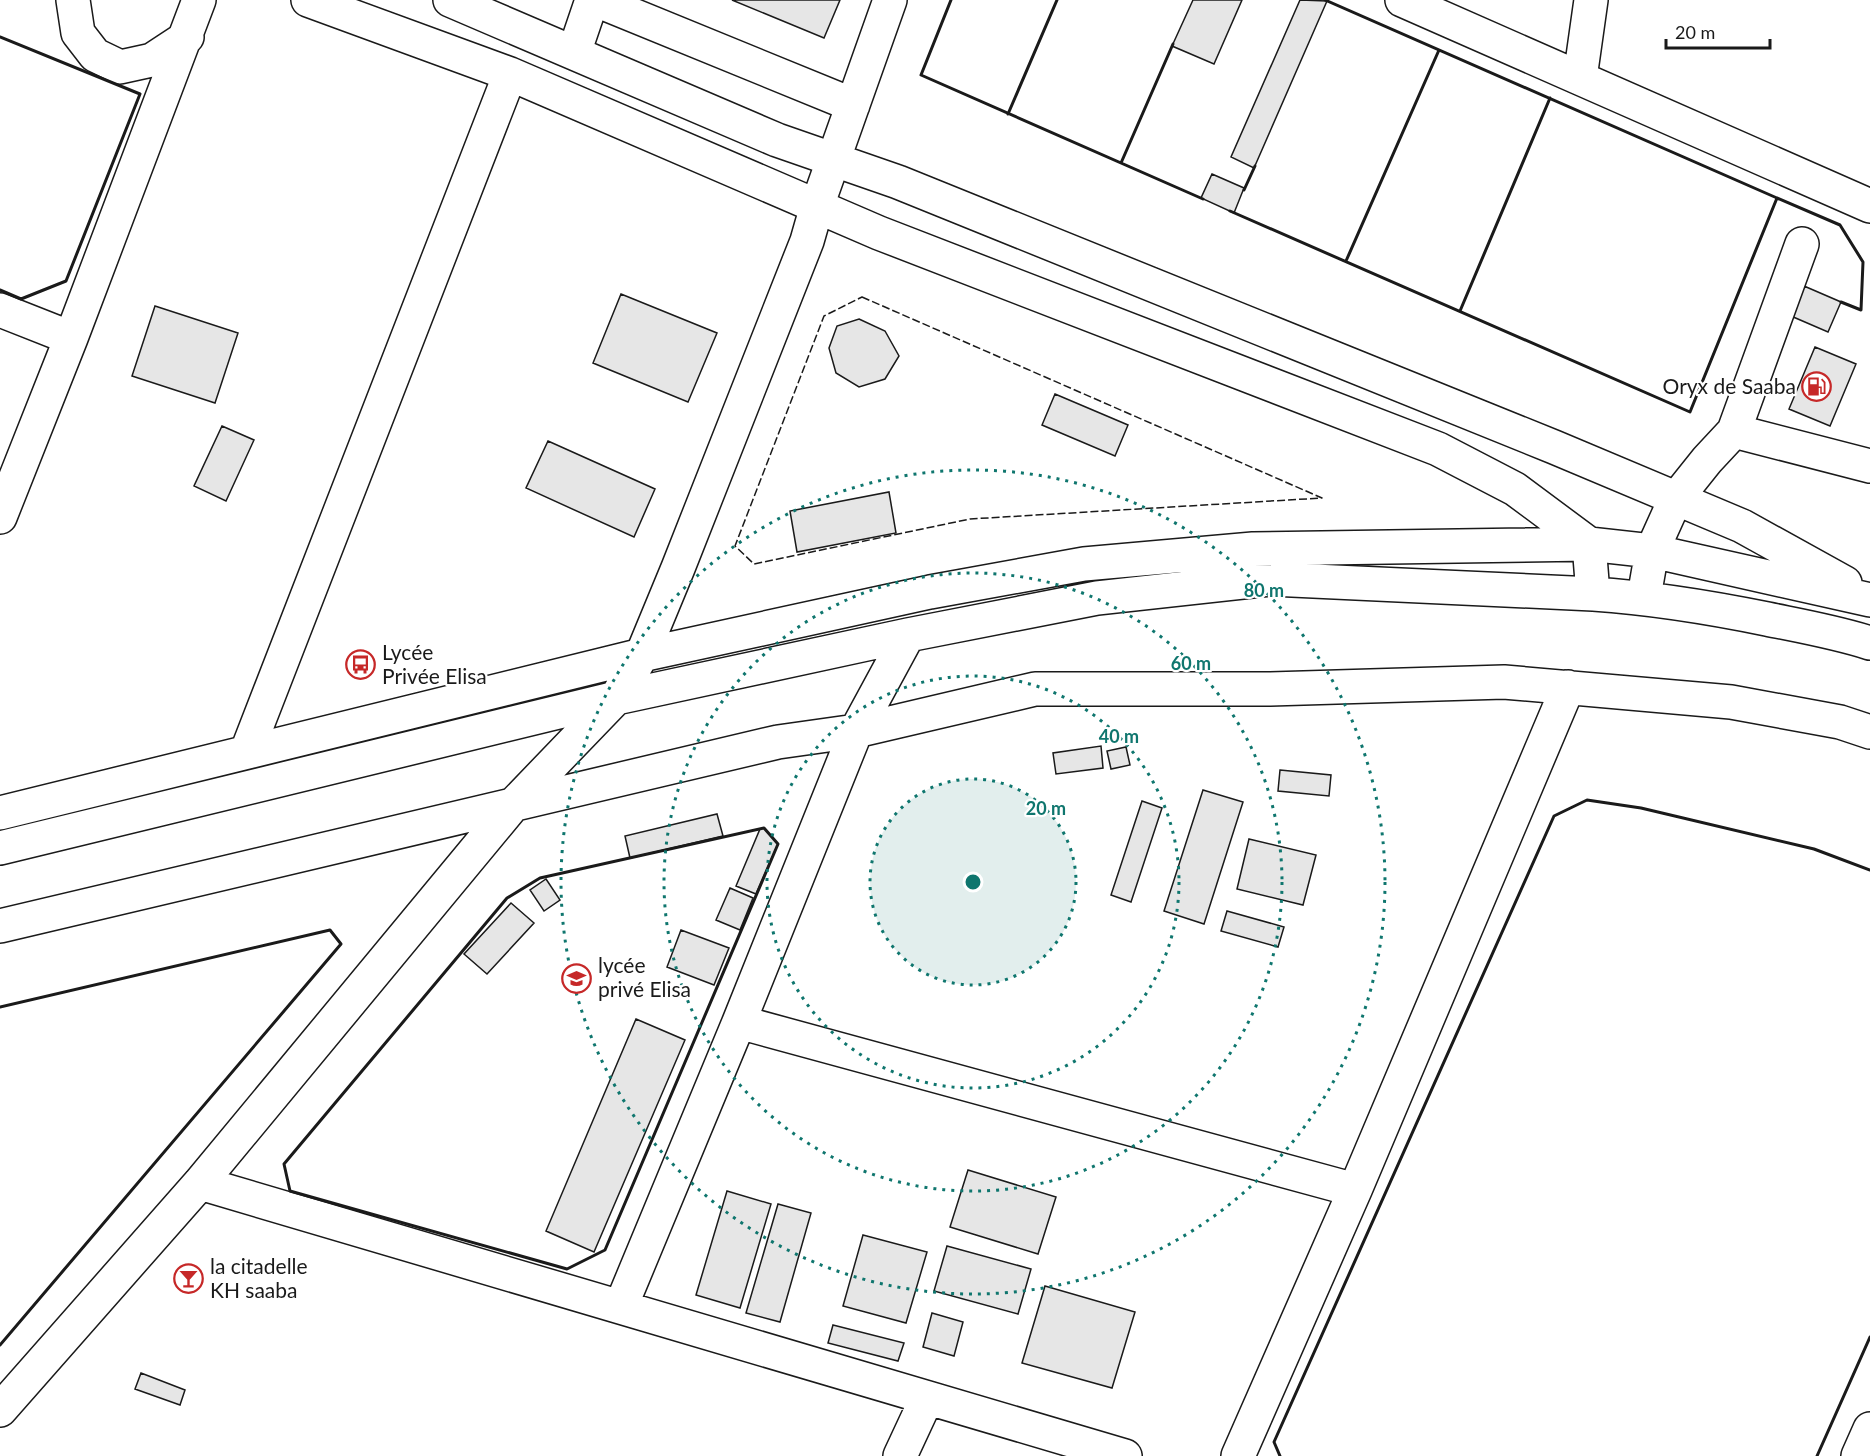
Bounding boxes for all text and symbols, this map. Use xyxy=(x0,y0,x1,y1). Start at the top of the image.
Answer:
scale bar xyxy=(1666,12,1770,50)
text: 20 m xyxy=(1675,21,1715,43)
fuel station icon: Oryx de Saaba xyxy=(1801,371,1833,403)
place label: Oryx de Saaba xyxy=(1663,373,1796,398)
text: 80 m xyxy=(1244,579,1284,601)
place label: Lycée Privée Elisa xyxy=(382,639,487,688)
bus stop icon: Lycée Privée Elisa xyxy=(345,649,377,681)
text: 60 m xyxy=(1171,652,1211,674)
text: 40 m xyxy=(1099,725,1139,747)
text: 20 m xyxy=(1026,797,1066,819)
centre of rings xyxy=(963,872,983,892)
place label: lycée privé Elisa xyxy=(598,952,691,1001)
school or university icon: lycée privé Elisa xyxy=(561,962,593,994)
place label: la citadelle KH saaba xyxy=(210,1253,308,1302)
bar icon: la citadelle KH saaba xyxy=(173,1263,205,1295)

